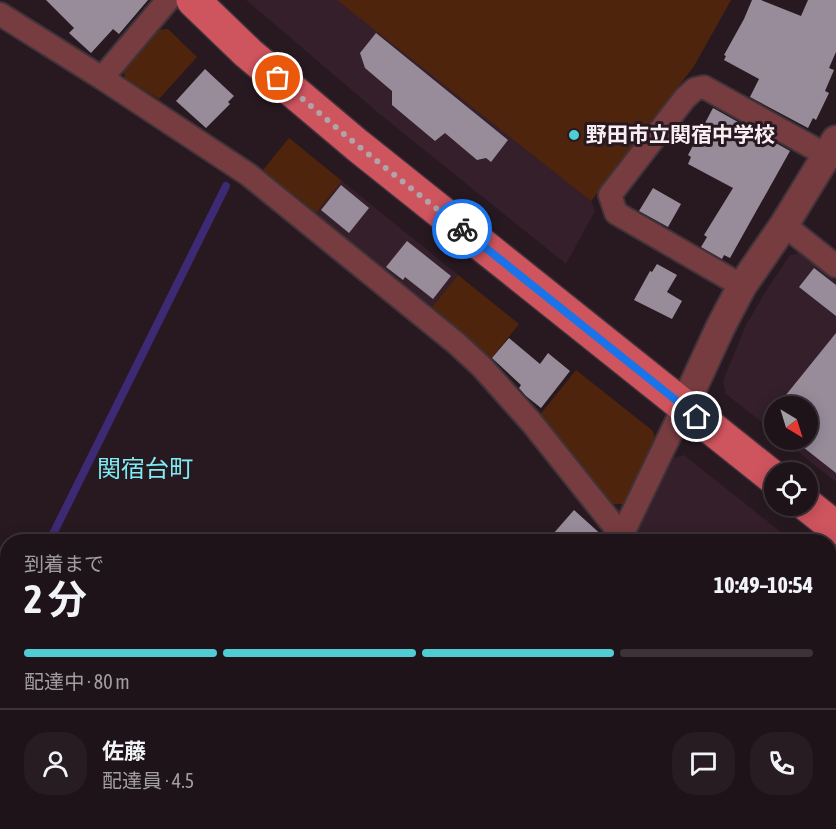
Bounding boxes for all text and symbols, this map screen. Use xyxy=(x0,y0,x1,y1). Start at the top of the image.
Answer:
pin xyxy=(252,52,303,103)
icon: bag xyxy=(261,61,294,94)
place label: 野田市立関宿中学校 xyxy=(586,122,775,146)
marker: 野田市立関宿中学校 xyxy=(567,128,581,142)
courier xyxy=(432,199,492,259)
icon: bike xyxy=(446,213,479,246)
pin xyxy=(671,391,722,442)
north arrow xyxy=(764,396,818,450)
map controls xyxy=(764,396,818,516)
icon: home xyxy=(680,400,713,433)
district label: 関宿台町 xyxy=(97,455,193,482)
button: locate xyxy=(764,462,818,516)
text: 到着まで xyxy=(24,552,104,575)
text: 10:49–10:54 xyxy=(714,572,813,598)
text: 2 分 xyxy=(24,577,87,621)
text: 配達中 · 80 m xyxy=(24,670,130,693)
button: person xyxy=(24,732,87,795)
button: chat xyxy=(672,732,735,795)
button: phone xyxy=(750,732,813,795)
text: 佐藤 xyxy=(102,738,146,764)
text: 配達員 · 4.5 xyxy=(102,769,194,792)

